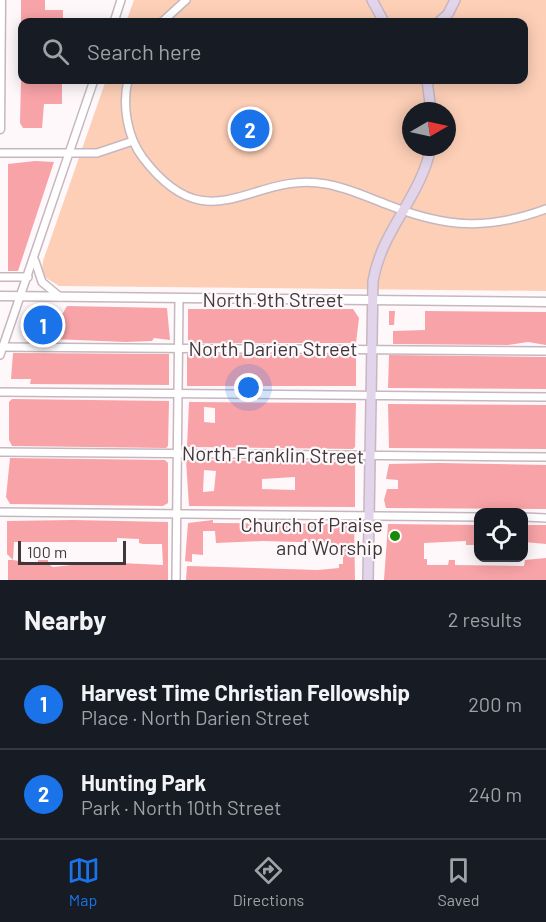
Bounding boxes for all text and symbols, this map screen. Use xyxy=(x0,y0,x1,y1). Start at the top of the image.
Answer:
search box xyxy=(18,18,528,84)
icon: search xyxy=(39,35,72,68)
text: Search here xyxy=(87,38,201,64)
north arrow xyxy=(402,102,456,156)
pin: 2 xyxy=(230,106,270,152)
street label: North 9th Street xyxy=(202,287,344,311)
pin: 1 xyxy=(24,302,63,348)
street label: North Darien Street xyxy=(189,336,357,360)
your location xyxy=(234,373,263,402)
street label: North Franklin Street xyxy=(182,440,364,468)
map controls xyxy=(474,508,528,562)
button: locate xyxy=(474,508,528,562)
place label: Church of Praise and Worship xyxy=(240,512,383,559)
marker: Church of Praise and Worship xyxy=(388,529,402,543)
scale bar xyxy=(18,538,126,566)
text: 100 m xyxy=(27,542,67,561)
text: Nearby xyxy=(24,604,106,635)
text: 2 results xyxy=(448,607,522,631)
text: Harvest Time Christian Fellowship xyxy=(81,679,410,705)
text: 1 xyxy=(40,692,47,716)
text: 200 m xyxy=(468,692,522,716)
text: Place · North Darien Street xyxy=(81,705,310,729)
text: Hunting Park xyxy=(81,769,206,795)
text: 2 xyxy=(38,782,49,806)
text: 240 m xyxy=(468,782,522,806)
text: Park · North 10th Street xyxy=(81,795,282,819)
tab: Map xyxy=(67,854,100,909)
tab: Directions xyxy=(233,854,304,909)
tab: Saved xyxy=(437,854,479,909)

